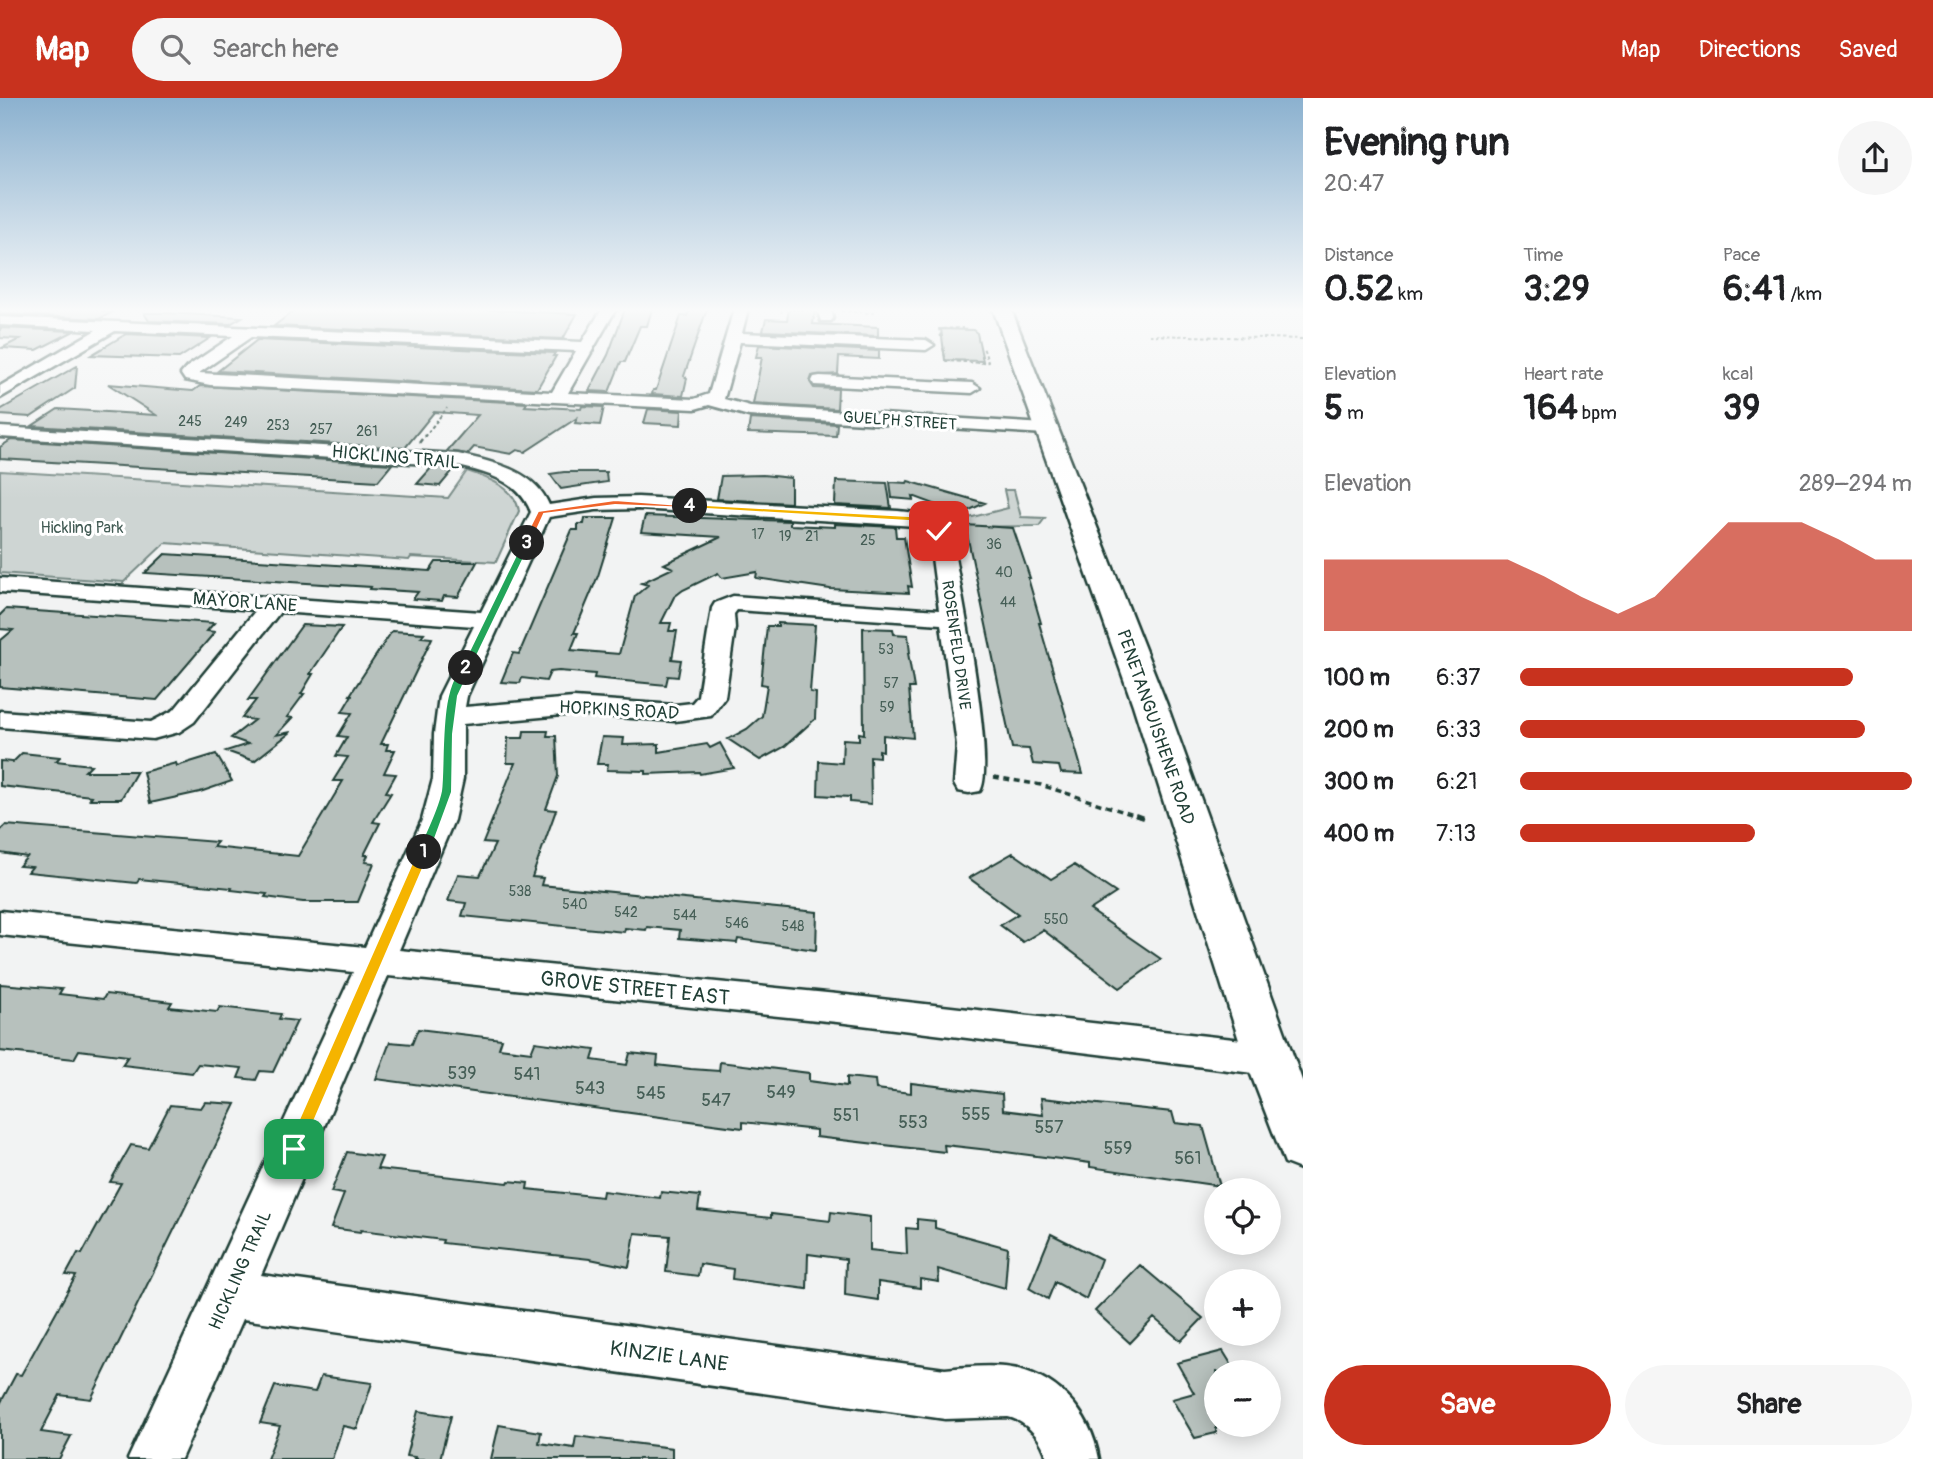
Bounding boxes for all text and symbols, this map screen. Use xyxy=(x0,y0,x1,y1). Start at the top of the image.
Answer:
search box xyxy=(132,18,622,81)
text: Map xyxy=(35,29,90,70)
icon: search xyxy=(156,30,194,68)
text: Search here xyxy=(212,33,339,65)
text: Map xyxy=(1621,35,1661,64)
text: Directions xyxy=(1699,35,1800,64)
text: Saved xyxy=(1838,35,1898,64)
text: Evening run xyxy=(1324,119,1510,167)
button: share xyxy=(1838,121,1912,195)
text: 20:47 xyxy=(1324,169,1384,198)
text: Distance xyxy=(1324,243,1393,267)
text: Time xyxy=(1523,243,1563,267)
text: Pace xyxy=(1723,243,1760,267)
text: 0.52 xyxy=(1324,267,1394,311)
text: 3:29 xyxy=(1523,267,1590,311)
text: 6:41 xyxy=(1723,267,1786,311)
text: km xyxy=(1394,282,1423,306)
text: /km xyxy=(1786,282,1822,306)
text: Elevation xyxy=(1324,362,1396,386)
text: Heart rate xyxy=(1523,362,1603,386)
text: kcal xyxy=(1723,362,1754,386)
text: 5 xyxy=(1324,386,1343,430)
text: 164 xyxy=(1523,386,1578,430)
text: 39 xyxy=(1723,386,1760,430)
text: m xyxy=(1343,401,1364,425)
text: bpm xyxy=(1578,401,1617,425)
street label: GUELPH STREET xyxy=(842,407,958,435)
house number: 245 xyxy=(178,413,202,430)
house number: 249 xyxy=(224,414,248,431)
house number: 253 xyxy=(266,417,290,434)
house number: 257 xyxy=(310,421,333,438)
house number: 261 xyxy=(356,423,378,440)
street label: HICKLING TRAIL xyxy=(331,440,461,475)
text: Elevation xyxy=(1324,469,1412,498)
text: 289–294 m xyxy=(1799,469,1912,498)
pin: 4 xyxy=(672,488,708,524)
text: 4 xyxy=(684,493,695,517)
pin xyxy=(909,501,969,561)
icon: check xyxy=(920,512,958,550)
park label: Hickling Park xyxy=(41,518,124,538)
pin: 3 xyxy=(510,526,544,560)
house number: 17 xyxy=(752,526,765,543)
house number: 19 xyxy=(779,528,791,545)
house number: 21 xyxy=(805,528,819,545)
text: 3 xyxy=(521,530,532,554)
house number: 25 xyxy=(860,532,876,549)
house number: 36 xyxy=(986,536,1002,553)
house number: 40 xyxy=(995,564,1013,581)
street label: ROSENFELD DRIVE xyxy=(937,579,975,711)
street label: MAYOR LANE xyxy=(192,587,298,618)
house number: 44 xyxy=(1000,594,1016,611)
street label: PENETANGUISHENE ROAD xyxy=(1111,626,1200,828)
house number: 53 xyxy=(878,641,894,658)
pin: 2 xyxy=(448,650,484,686)
text: 2 xyxy=(460,655,471,679)
text: 100 m xyxy=(1324,663,1390,692)
text: 6:37 xyxy=(1436,663,1481,692)
house number: 57 xyxy=(884,675,899,692)
street label: HOPKINS ROAD xyxy=(558,696,680,725)
house number: 59 xyxy=(880,699,894,716)
text: 200 m xyxy=(1324,715,1394,744)
text: 6:33 xyxy=(1436,715,1481,744)
text: 300 m xyxy=(1324,767,1394,796)
text: 6:21 xyxy=(1436,767,1477,796)
text: 400 m xyxy=(1324,819,1394,848)
text: 7:13 xyxy=(1436,819,1476,848)
pin: 1 xyxy=(406,834,442,870)
text: 1 xyxy=(420,839,427,863)
house number: 538 xyxy=(509,883,531,900)
house number: 540 xyxy=(562,896,588,913)
house number: 542 xyxy=(614,904,638,921)
house number: 544 xyxy=(673,907,697,924)
house number: 550 xyxy=(1044,911,1068,928)
house number: 546 xyxy=(725,915,749,932)
house number: 548 xyxy=(782,918,804,935)
street label: GROVE STREET EAST xyxy=(539,965,731,1012)
house number: 539 xyxy=(447,1062,477,1085)
house number: 541 xyxy=(513,1063,541,1086)
house number: 543 xyxy=(575,1077,605,1100)
house number: 549 xyxy=(766,1081,796,1104)
house number: 545 xyxy=(636,1082,666,1105)
house number: 547 xyxy=(701,1089,731,1112)
house number: 555 xyxy=(961,1103,991,1126)
house number: 551 xyxy=(833,1104,859,1127)
house number: 553 xyxy=(898,1111,928,1134)
house number: 557 xyxy=(1034,1116,1064,1139)
pin xyxy=(264,1119,324,1179)
icon: arrive xyxy=(275,1130,313,1168)
house number: 559 xyxy=(1104,1137,1132,1160)
house number: 561 xyxy=(1174,1147,1202,1170)
map controls xyxy=(1204,1178,1281,1437)
button: locate xyxy=(1204,1178,1281,1255)
street label: HICKLING TRAIL xyxy=(204,1207,277,1334)
button: + xyxy=(1204,1269,1281,1346)
street label: KINZIE LANE xyxy=(608,1335,730,1378)
button: − xyxy=(1204,1360,1281,1437)
button: Save xyxy=(1324,1365,1611,1445)
button: Share xyxy=(1625,1365,1912,1445)

